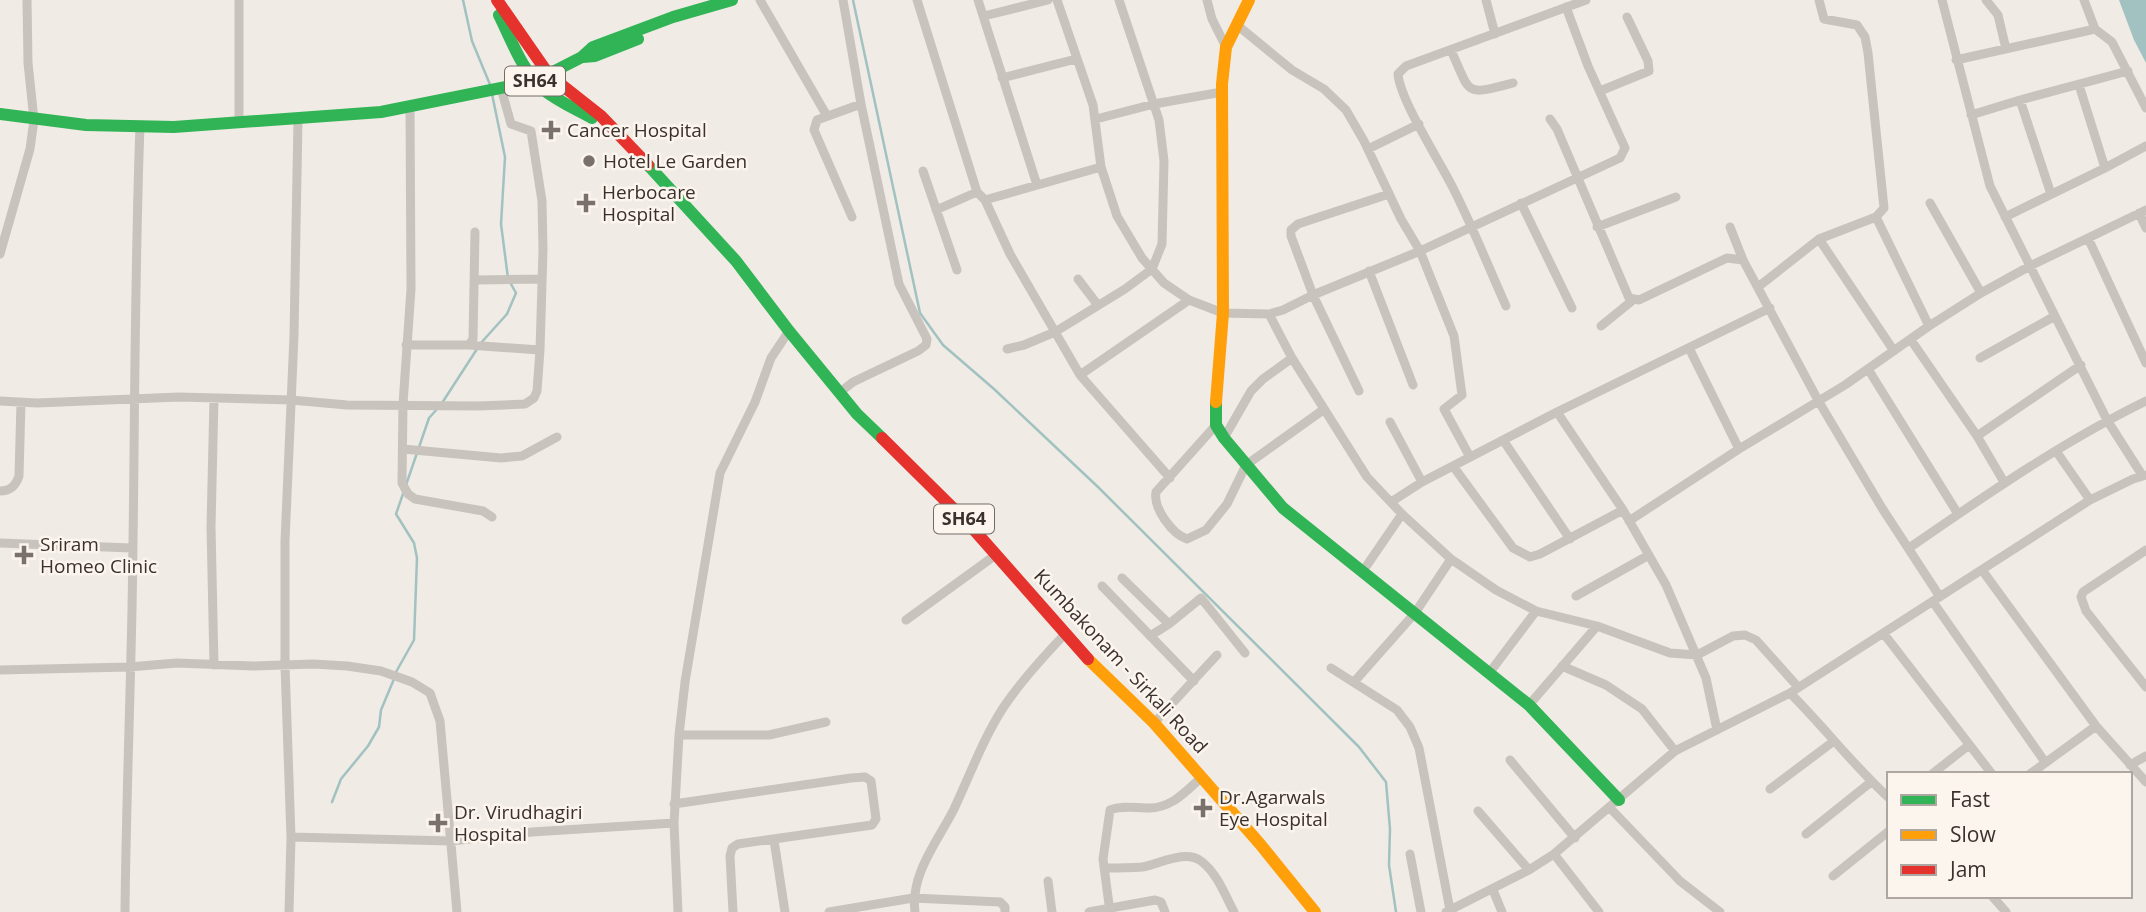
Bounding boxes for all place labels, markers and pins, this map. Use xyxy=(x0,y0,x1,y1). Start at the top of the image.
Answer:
place label: Cancer Hospital xyxy=(567,117,707,143)
marker: Cancer Hospital xyxy=(541,120,561,140)
place label: Hotel Le Garden xyxy=(603,148,747,174)
marker: Hotel Le Garden xyxy=(581,153,597,169)
place label: Herbocare Hospital xyxy=(602,179,696,227)
marker: Herbocare Hospital xyxy=(576,193,596,213)
place label: Sriram Homeo Clinic xyxy=(40,531,157,579)
marker: Sriram Homeo Clinic xyxy=(14,545,34,565)
place label: Dr.Agarwals Eye Hospital xyxy=(1219,784,1328,832)
marker: Dr.Agarwals Eye Hospital xyxy=(1193,798,1213,818)
place label: Dr. Virudhagiri Hospital xyxy=(454,799,583,847)
marker: Dr. Virudhagiri Hospital xyxy=(428,813,448,833)

